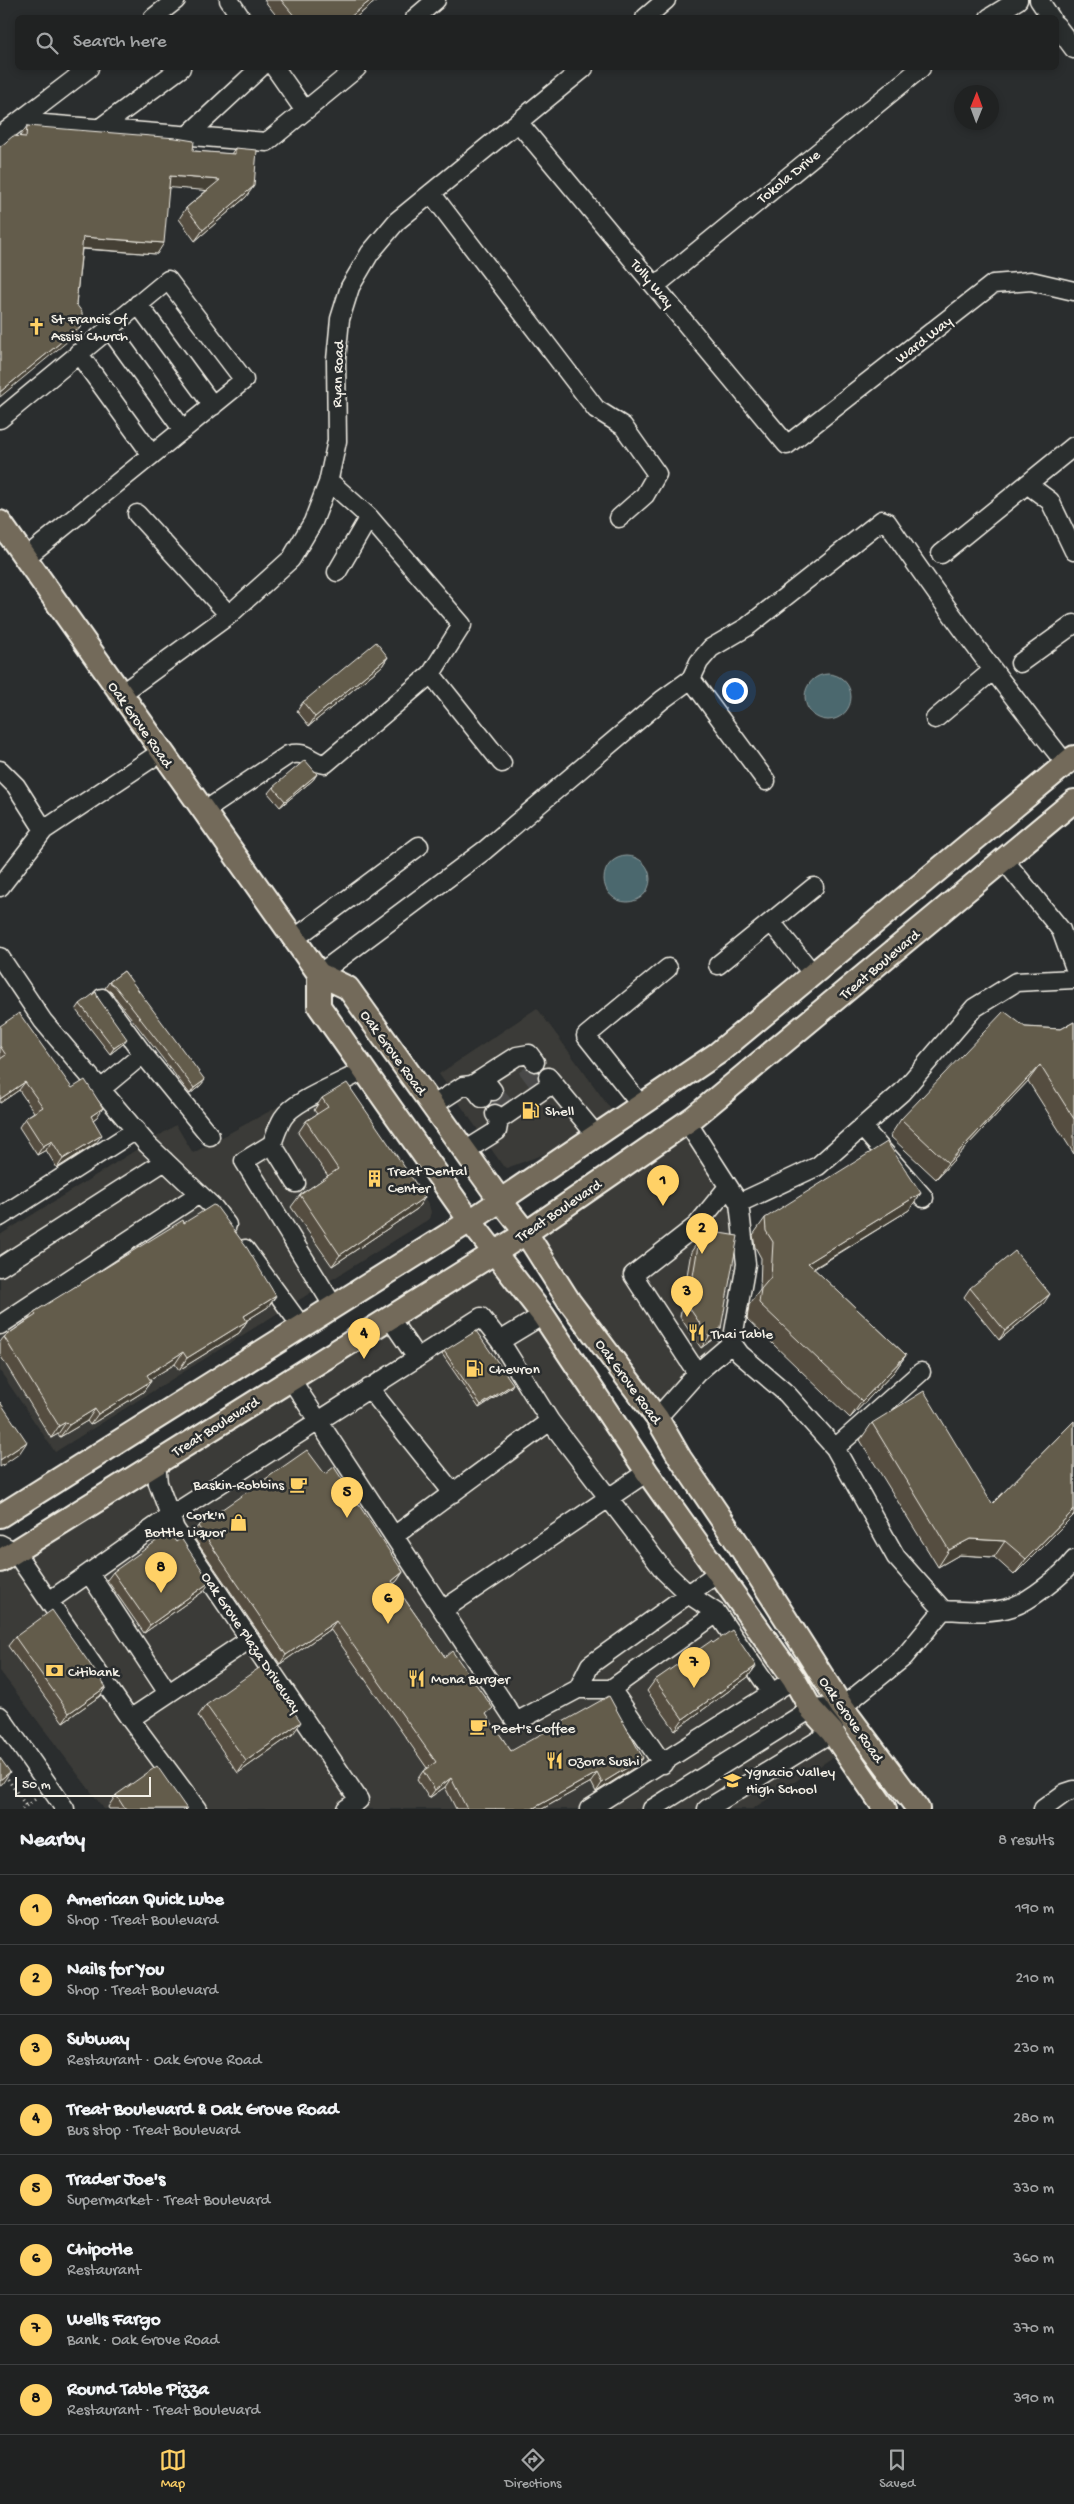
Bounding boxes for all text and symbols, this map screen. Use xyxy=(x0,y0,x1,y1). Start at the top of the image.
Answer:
search box xyxy=(15,15,1059,70)
icon: search xyxy=(33,29,61,57)
text: Search here xyxy=(73,31,167,54)
north arrow xyxy=(954,85,999,130)
street label: Tokola Drive xyxy=(753,147,825,209)
street label: Tully Way xyxy=(625,255,678,313)
place label: St Francis Of Assisi Church xyxy=(51,311,129,346)
street label: Ward Way xyxy=(892,312,957,368)
church icon: St Francis Of Assisi Church xyxy=(27,317,47,337)
street label: Ryan Road xyxy=(329,339,349,408)
your location xyxy=(722,678,748,704)
street label: Oak Grove Road xyxy=(103,679,176,773)
street label: Treat Boulevard xyxy=(836,926,925,1005)
street label: Oak Grove Road xyxy=(355,1007,430,1100)
fuel station icon: Shell xyxy=(521,1100,541,1120)
place label: Shell xyxy=(545,1103,574,1121)
place label: Treat Dental Center xyxy=(387,1163,467,1198)
pin: 1 xyxy=(647,1165,679,1206)
building icon: Treat Dental Center xyxy=(364,1169,384,1189)
street label: Treat Boulevard xyxy=(512,1176,606,1247)
pin: 2 xyxy=(686,1213,718,1254)
pin: 3 xyxy=(671,1276,703,1317)
pin: 4 xyxy=(348,1318,380,1359)
restaurant icon: Thai Table xyxy=(687,1323,707,1343)
place label: Thai Table xyxy=(710,1326,773,1344)
street label: Oak Grove Road xyxy=(590,1336,665,1429)
fuel station icon: Chevron xyxy=(465,1358,485,1378)
place label: Chevron xyxy=(489,1361,540,1379)
street label: Treat Boulevard xyxy=(168,1393,264,1462)
cafe icon: Baskin-Robbins xyxy=(288,1474,308,1494)
place label: Baskin-Robbins xyxy=(192,1477,284,1495)
pin: 5 xyxy=(331,1477,363,1518)
place label: Cork'n Bottle Liquor xyxy=(144,1507,227,1542)
shop icon: Cork'n Bottle Liquor xyxy=(229,1513,249,1533)
pin: 8 xyxy=(145,1552,177,1593)
street label: Oak Grove Plaza Driveway xyxy=(196,1569,305,1718)
pin: 6 xyxy=(372,1583,404,1624)
pin: 7 xyxy=(678,1647,710,1688)
bank icon: Citibank xyxy=(44,1661,64,1681)
place label: Citibank xyxy=(68,1664,120,1682)
restaurant icon: Mona Burger xyxy=(407,1668,427,1688)
place label: Mona Burger xyxy=(431,1671,511,1689)
street label: Oak Grove Road xyxy=(814,1674,887,1768)
cafe icon: Peet's Coffee xyxy=(468,1717,488,1737)
place label: Peet's Coffee xyxy=(491,1720,576,1738)
restaurant icon: Ozora Sushi xyxy=(544,1750,564,1770)
place label: Ozora Sushi xyxy=(568,1753,639,1771)
place label: Ygnacio Valley High School xyxy=(744,1764,836,1799)
school or university icon: Ygnacio Valley High School xyxy=(722,1770,742,1790)
scale bar xyxy=(15,1774,151,1797)
text: 50 m xyxy=(22,1777,51,1794)
text: Nearby xyxy=(20,1829,85,1854)
text: 8 results xyxy=(998,1832,1054,1851)
text: American Quick Lube xyxy=(67,1889,224,1912)
text: 1 xyxy=(33,1900,39,1919)
text: 190 m xyxy=(1015,1900,1054,1919)
text: Shop · Treat Boulevard xyxy=(67,1912,218,1931)
text: Nails for You xyxy=(67,1959,164,1982)
text: 2 xyxy=(32,1970,40,1989)
text: 210 m xyxy=(1015,1970,1054,1989)
text: Shop · Treat Boulevard xyxy=(67,1982,218,2001)
text: Subway xyxy=(67,2029,129,2052)
text: 3 xyxy=(32,2040,40,2059)
text: 230 m xyxy=(1014,2040,1054,2059)
text: Restaurant · Oak Grove Road xyxy=(67,2052,261,2071)
text: Treat Boulevard & Oak Grove Road xyxy=(67,2099,338,2122)
text: 4 xyxy=(32,2110,40,2129)
text: 280 m xyxy=(1013,2110,1054,2129)
text: Bus stop · Treat Boulevard xyxy=(67,2122,240,2141)
text: Trader Joe's xyxy=(67,2169,165,2192)
text: 5 xyxy=(32,2180,40,2199)
text: 330 m xyxy=(1013,2180,1054,2199)
text: Supermarket · Treat Boulevard xyxy=(67,2192,270,2211)
text: Chipotle xyxy=(67,2239,133,2262)
text: 6 xyxy=(32,2250,40,2269)
text: 360 m xyxy=(1013,2250,1054,2269)
text: Restaurant xyxy=(67,2262,141,2281)
text: Wells Fargo xyxy=(67,2309,161,2332)
text: 7 xyxy=(32,2320,40,2339)
text: 370 m xyxy=(1013,2320,1054,2339)
text: Bank · Oak Grove Road xyxy=(67,2332,219,2351)
text: Round Table Pizza xyxy=(67,2379,209,2402)
text: 8 xyxy=(32,2390,40,2409)
text: 390 m xyxy=(1013,2390,1054,2409)
text: Restaurant · Treat Boulevard xyxy=(67,2402,260,2421)
tab: Map xyxy=(159,2446,187,2493)
tab: Directions xyxy=(505,2446,562,2493)
tab: Saved xyxy=(879,2446,915,2493)

